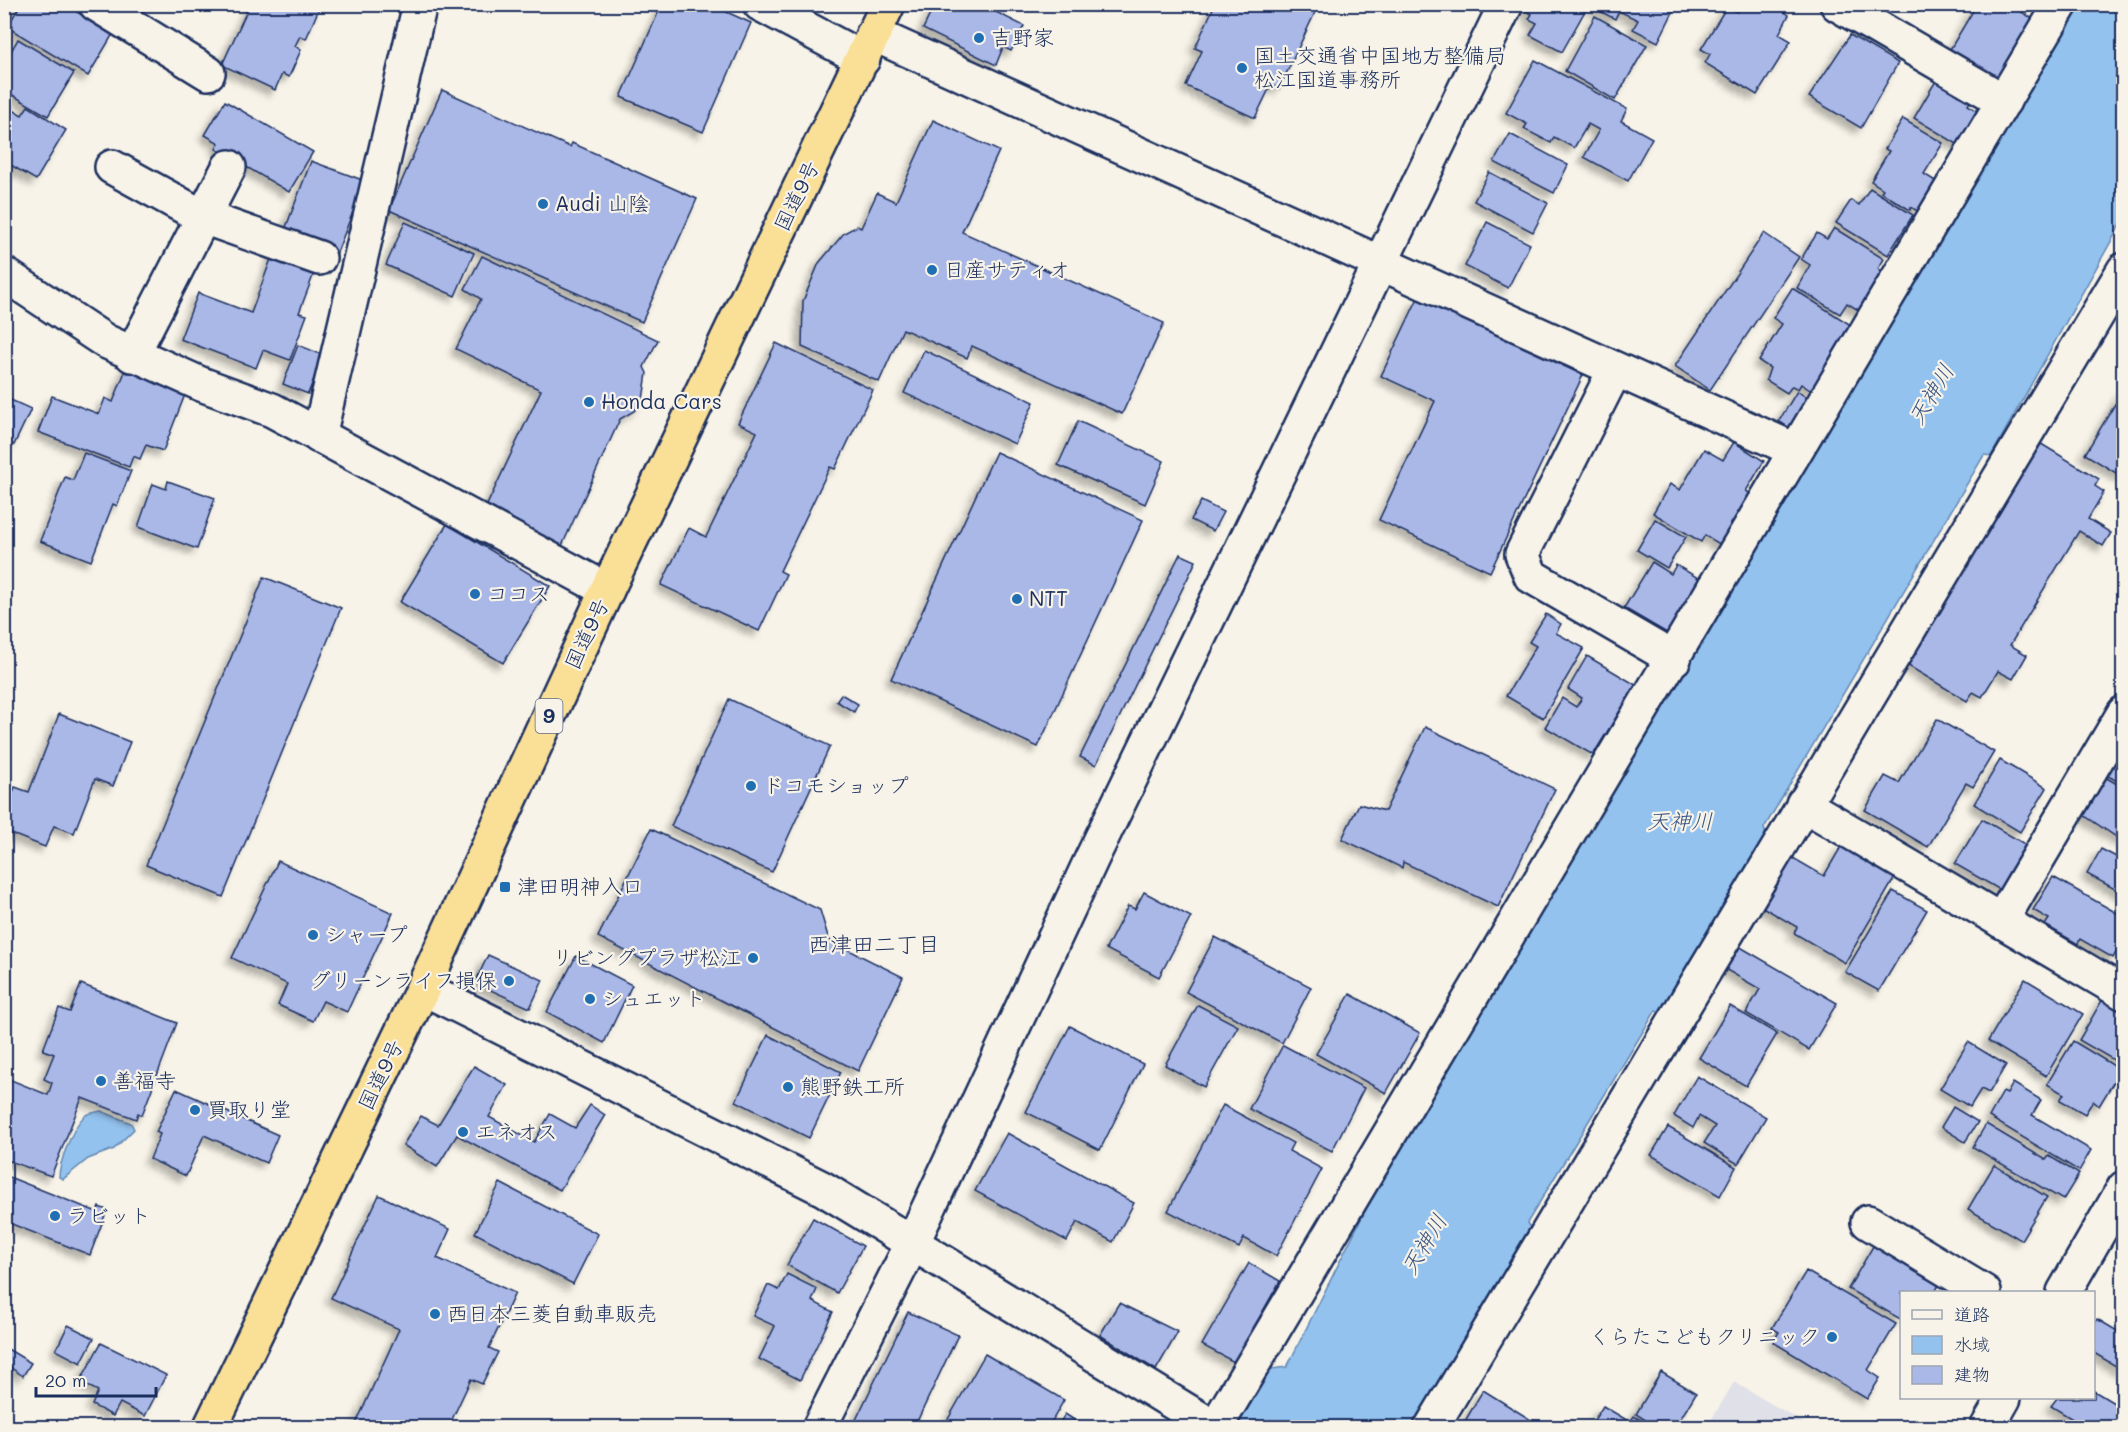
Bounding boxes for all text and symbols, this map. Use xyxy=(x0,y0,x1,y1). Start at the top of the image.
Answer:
place label: 吉野家 xyxy=(991,23,1054,50)
marker: 吉野家 xyxy=(972,31,986,45)
place label: 国土交通省中国地方整備局 松江国道事務所 xyxy=(1254,41,1506,92)
marker: 国土交通省中国地方整備局 松江国道事務所 xyxy=(1235,61,1249,75)
street label: 国道9号 xyxy=(767,156,824,235)
place label: Audi 山陰 xyxy=(555,189,649,216)
marker: Audi 山陰 xyxy=(536,197,550,211)
place label: 日産サティオ xyxy=(944,255,1070,282)
marker: 日産サティオ xyxy=(925,263,939,277)
water label: 天神川 xyxy=(1901,358,1960,430)
place label: Honda Cars xyxy=(601,387,722,414)
marker: Honda Cars xyxy=(582,395,596,409)
place label: ココス xyxy=(487,579,550,606)
place label: NTT xyxy=(1029,584,1068,611)
marker: ココス xyxy=(468,587,482,601)
marker: NTT xyxy=(1010,592,1024,606)
street label: 国道9号 xyxy=(557,593,614,673)
road number: 9 xyxy=(536,699,562,733)
place label: ドコモショップ xyxy=(763,771,909,798)
marker: ドコモショップ xyxy=(744,779,758,793)
water label: 天神川 xyxy=(1647,806,1713,835)
place label: 津田明神入口 xyxy=(517,872,643,899)
marker: 津田明神入口 xyxy=(498,880,512,894)
place label: シャープ xyxy=(325,920,408,947)
marker: シャープ xyxy=(306,928,320,942)
district label: 西津田二丁目 xyxy=(808,929,940,958)
place label: リビングプラザ松江 xyxy=(552,943,741,970)
marker: リビングプラザ松江 xyxy=(746,951,760,965)
place label: グリーンライフ損保 xyxy=(310,966,497,993)
marker: グリーンライフ損保 xyxy=(502,974,516,988)
place label: シュエット xyxy=(602,984,706,1011)
marker: シュエット xyxy=(583,992,597,1006)
street label: 国道9号 xyxy=(351,1035,408,1114)
place label: 善福寺 xyxy=(113,1066,176,1093)
place label: 熊野鉄工所 xyxy=(800,1072,905,1099)
marker: 善福寺 xyxy=(94,1074,108,1088)
marker: 熊野鉄工所 xyxy=(781,1080,795,1094)
place label: 買取り堂 xyxy=(207,1095,291,1122)
marker: 買取り堂 xyxy=(188,1103,202,1117)
place label: エネオス xyxy=(475,1117,558,1144)
marker: エネオス xyxy=(456,1125,470,1139)
place label: ラビット xyxy=(67,1201,151,1228)
water label: 天神川 xyxy=(1394,1208,1453,1280)
marker: ラビット xyxy=(48,1209,62,1223)
legend xyxy=(1900,1291,2095,1399)
place label: 西日本三菱自動車販売 xyxy=(447,1299,657,1326)
text: 道路 xyxy=(1954,1302,1990,1326)
marker: 西日本三菱自動車販売 xyxy=(428,1307,442,1321)
place label: くらたこどもクリニック xyxy=(1589,1322,1820,1349)
marker: くらたこどもクリニック xyxy=(1825,1330,1839,1344)
text: 水域 xyxy=(1954,1332,1990,1356)
scale bar xyxy=(36,1360,156,1398)
text: 建物 xyxy=(1954,1362,1990,1386)
text: 20 m xyxy=(45,1368,86,1392)

